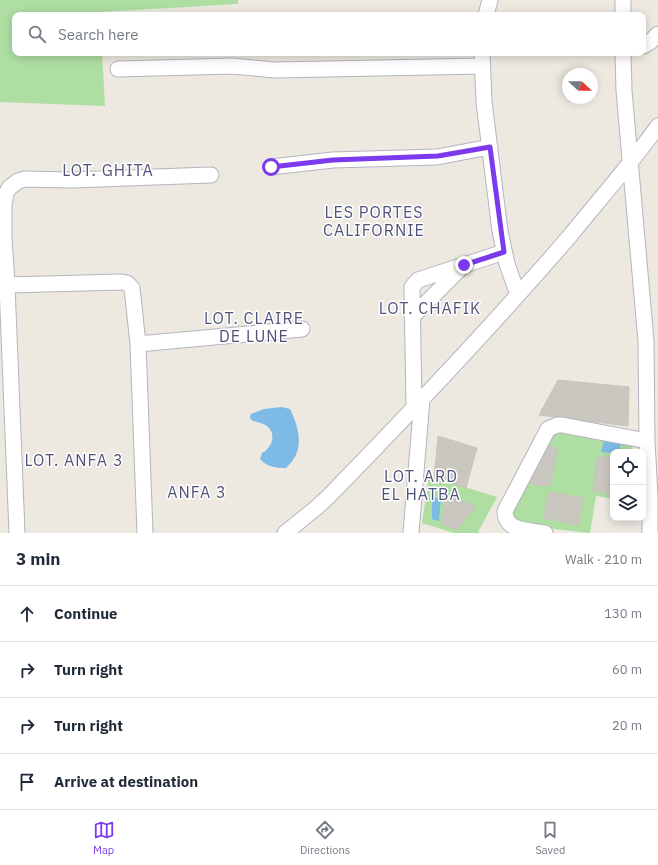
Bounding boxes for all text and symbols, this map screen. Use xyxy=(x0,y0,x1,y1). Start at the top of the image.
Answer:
search box xyxy=(12,12,646,56)
icon: search xyxy=(26,23,48,45)
text: Search here xyxy=(58,25,138,44)
north arrow xyxy=(562,68,598,104)
route start xyxy=(262,158,280,176)
district label: LOT. GHITA xyxy=(62,160,154,180)
district label: LES PORTES CALIFORNIE xyxy=(323,202,425,240)
route end xyxy=(455,256,473,274)
district label: LOT. CHAFIK xyxy=(379,298,481,318)
district label: LOT. CLAIRE DE LUNE xyxy=(204,308,304,346)
map controls xyxy=(610,449,646,521)
button: locate xyxy=(610,449,646,485)
district label: LOT. ANFA 3 xyxy=(25,450,123,470)
district label: LOT. ARD EL HATBA xyxy=(381,466,461,504)
district label: ANFA 3 xyxy=(167,482,227,502)
button: layers xyxy=(610,485,646,521)
text: 3 min xyxy=(16,548,60,570)
text: Walk · 210 m xyxy=(565,551,642,568)
icon: ahead xyxy=(16,603,38,625)
text: Continue xyxy=(54,604,118,623)
text: 130 m xyxy=(604,605,642,622)
icon: right xyxy=(16,659,38,681)
text: Turn right xyxy=(54,660,123,679)
text: 60 m xyxy=(612,661,642,678)
icon: right xyxy=(16,715,38,737)
text: Turn right xyxy=(54,716,123,735)
text: 20 m xyxy=(612,717,642,734)
icon: arrive xyxy=(16,771,38,793)
text: Arrive at destination xyxy=(54,772,198,791)
tab: Map xyxy=(93,819,115,857)
tab: Directions xyxy=(300,819,350,857)
tab: Saved xyxy=(535,819,565,857)

